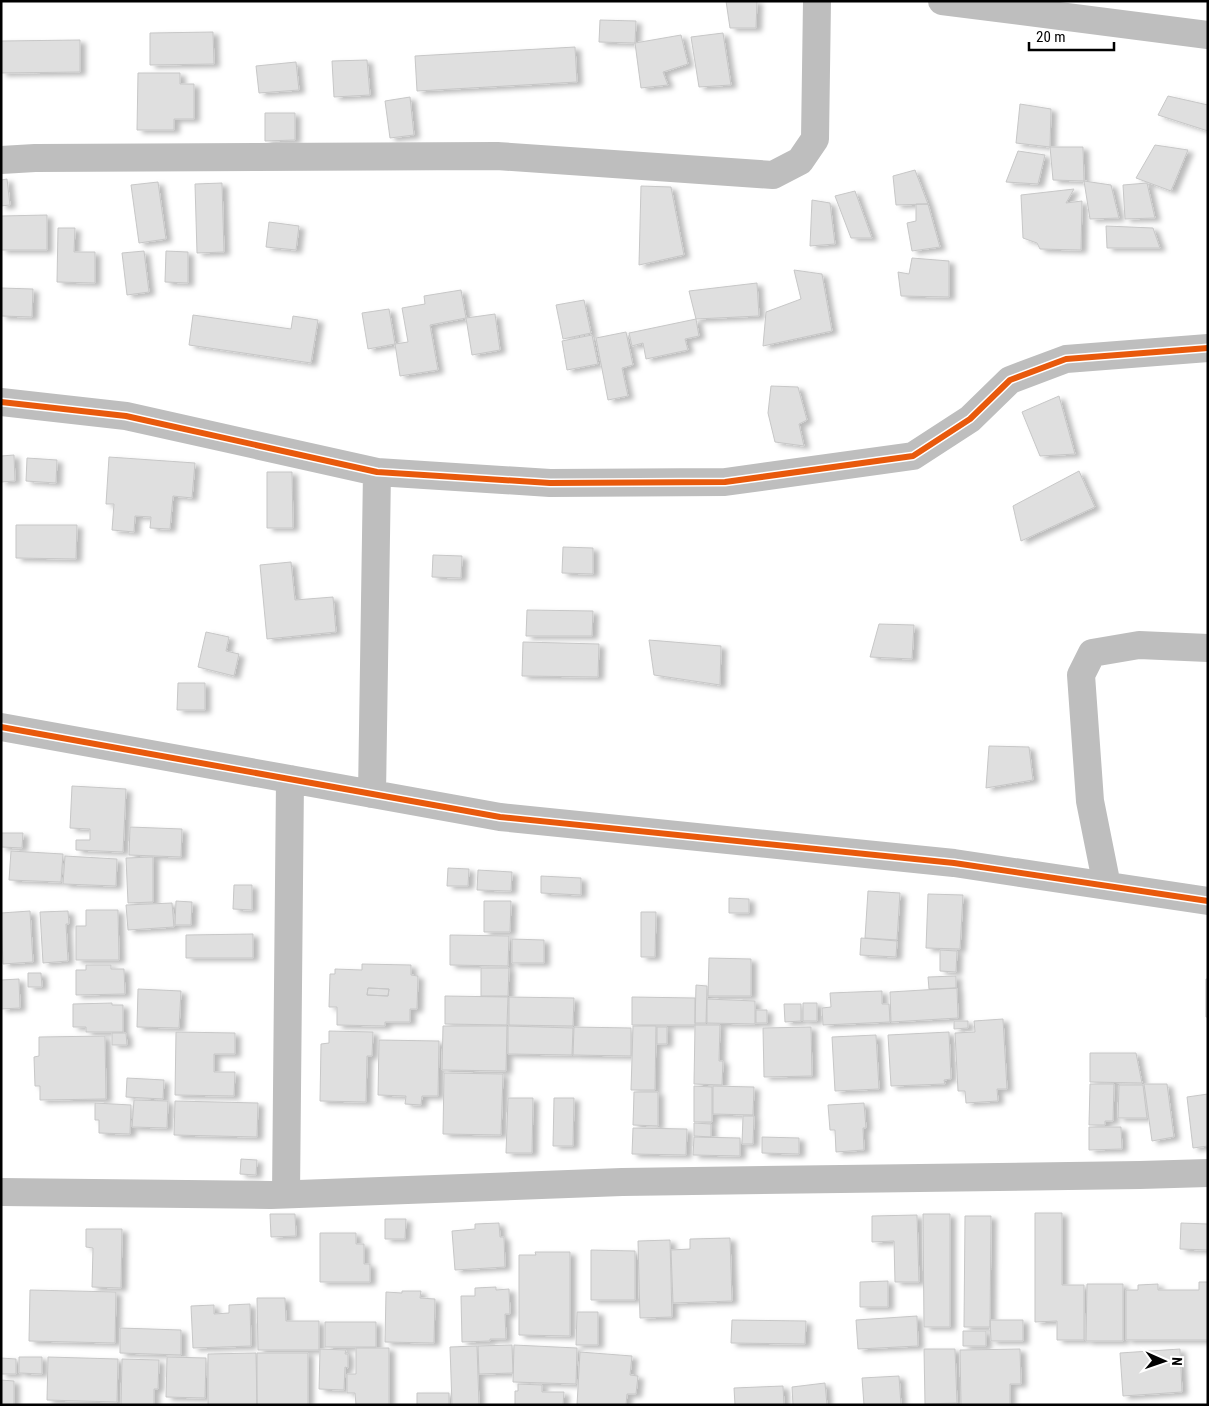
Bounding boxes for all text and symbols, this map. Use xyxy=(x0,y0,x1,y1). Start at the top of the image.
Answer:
scale bar xyxy=(1029,20,1114,52)
text: 20 m xyxy=(1036,28,1066,46)
north arrow xyxy=(1139,1336,1189,1386)
text: N xyxy=(1169,1357,1185,1366)

